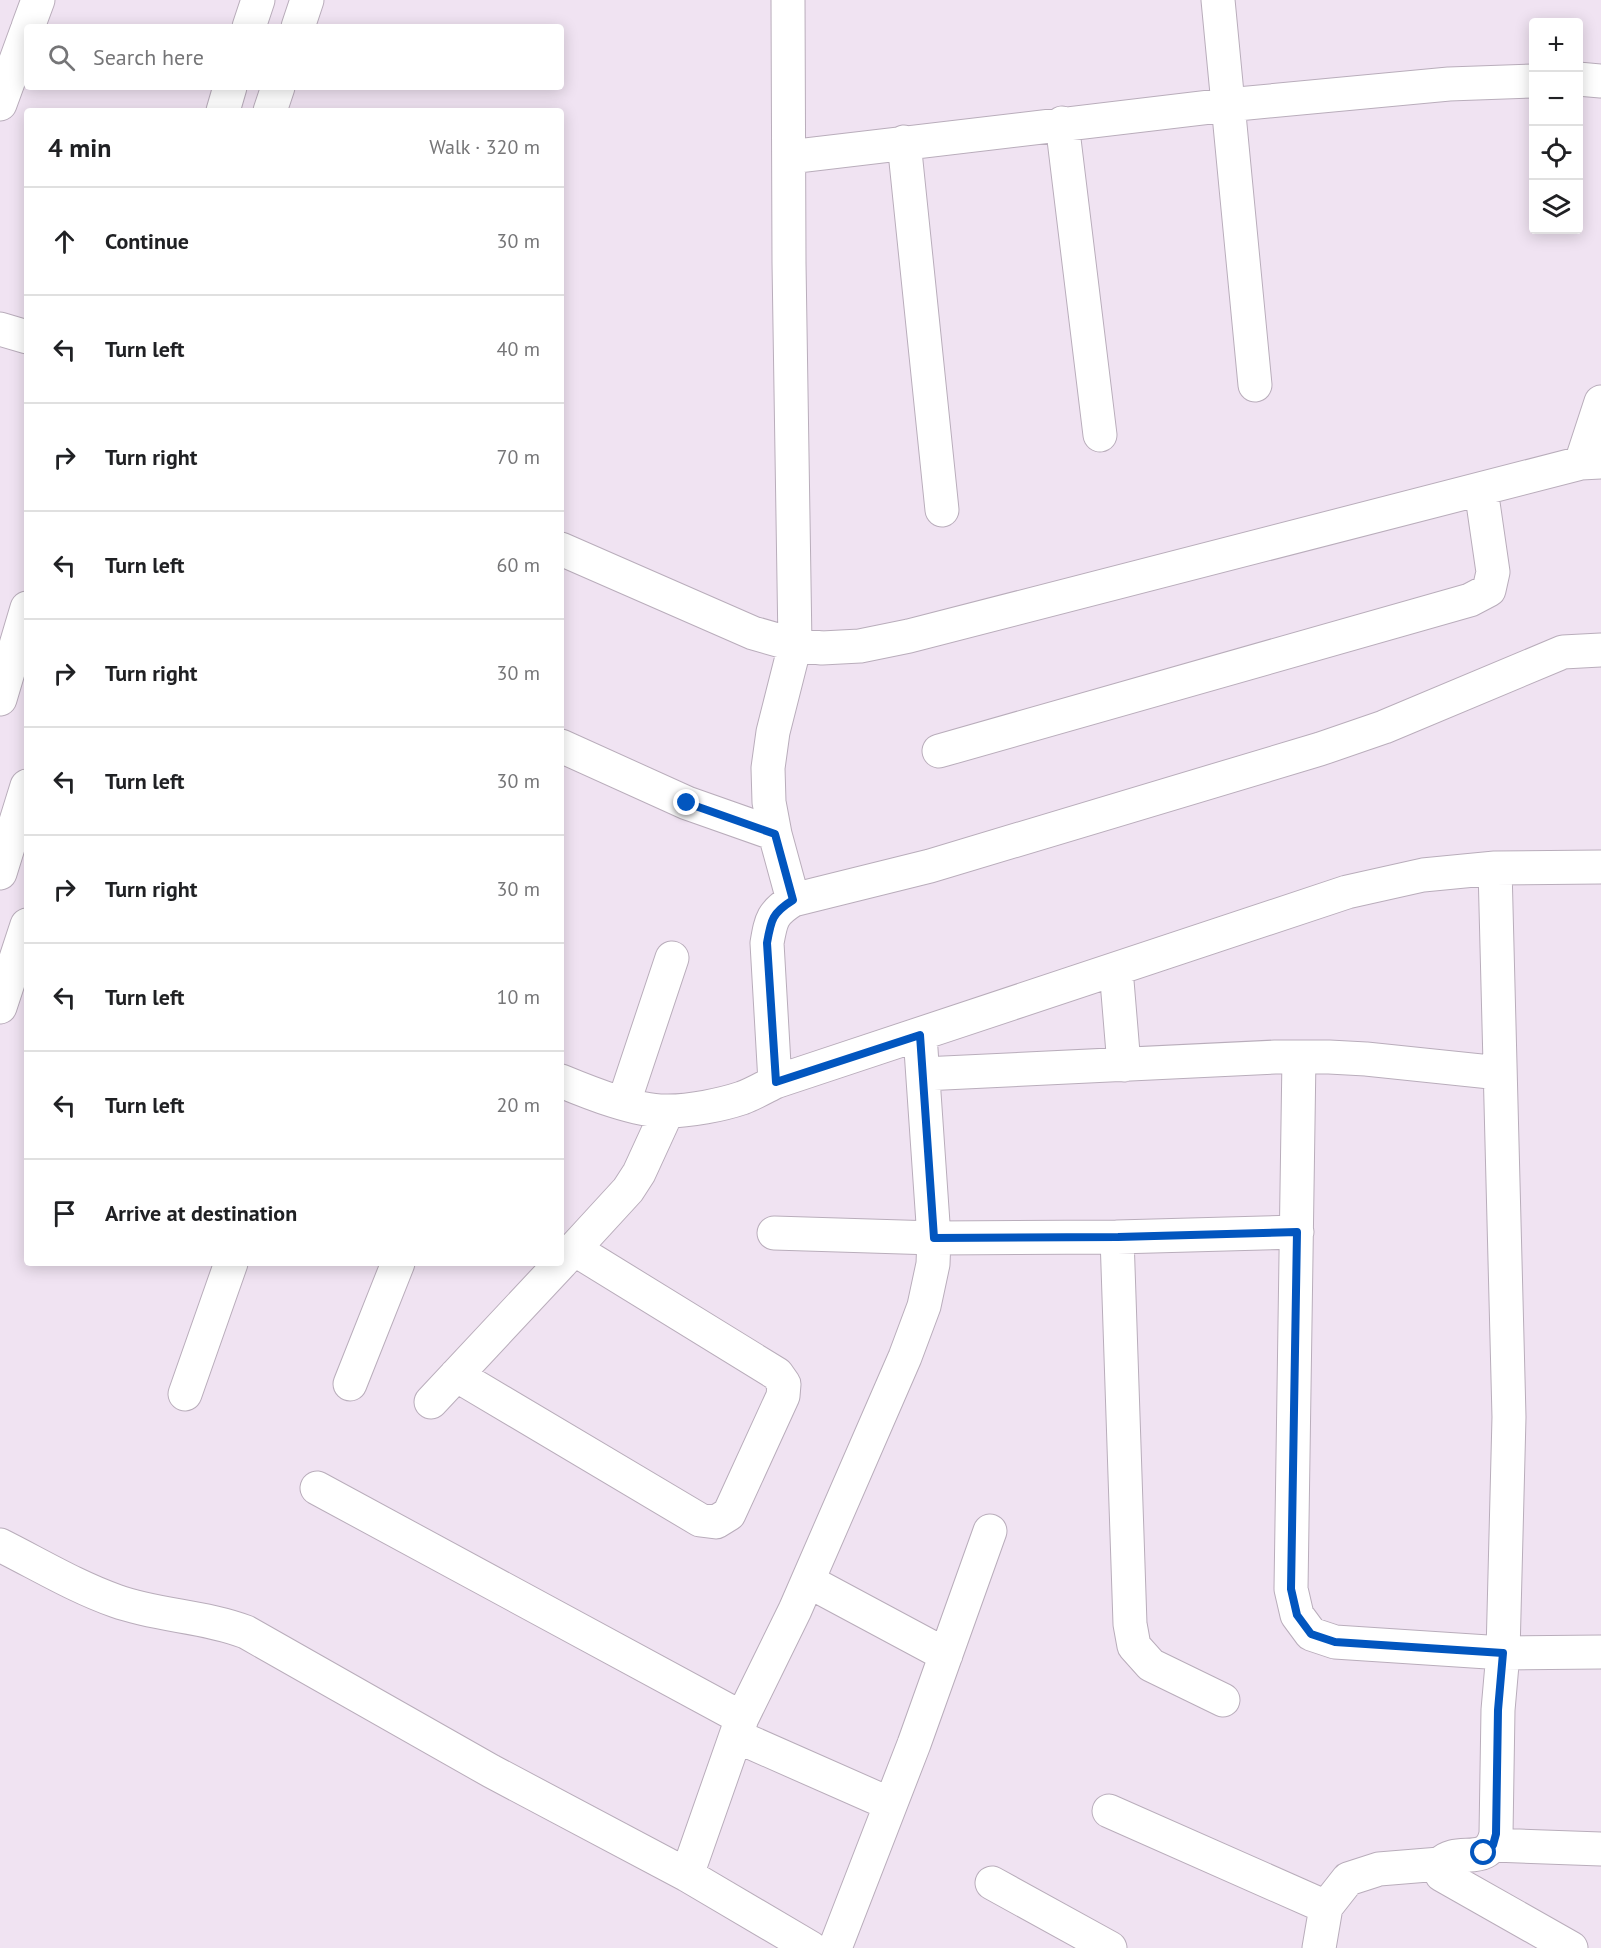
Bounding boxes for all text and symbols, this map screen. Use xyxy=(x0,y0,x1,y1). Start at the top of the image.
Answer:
map controls xyxy=(1529,18,1583,234)
button: + xyxy=(1529,18,1583,72)
search box xyxy=(24,24,564,90)
icon: search xyxy=(45,41,78,74)
text: Search here xyxy=(93,43,204,71)
button: − xyxy=(1529,72,1583,126)
button: locate xyxy=(1529,126,1583,180)
text: 4 min xyxy=(48,131,111,164)
text: Walk · 320 m xyxy=(429,134,540,160)
button: layers xyxy=(1529,180,1583,234)
icon: ahead xyxy=(48,225,81,258)
text: Continue xyxy=(105,227,189,255)
text: 30 m xyxy=(497,228,540,254)
icon: left xyxy=(48,333,81,366)
text: Turn left xyxy=(105,335,185,363)
text: 40 m xyxy=(497,336,540,362)
icon: right xyxy=(48,441,81,474)
text: Turn right xyxy=(105,443,197,471)
text: 70 m xyxy=(497,444,540,470)
icon: left xyxy=(48,549,81,582)
text: Turn left xyxy=(105,551,185,579)
text: 60 m xyxy=(497,552,540,578)
icon: right xyxy=(48,657,81,690)
text: Turn right xyxy=(105,659,197,687)
text: 30 m xyxy=(497,660,540,686)
icon: left xyxy=(48,765,81,798)
text: Turn left xyxy=(105,767,185,795)
text: 30 m xyxy=(497,768,540,794)
route end xyxy=(673,789,699,815)
icon: right xyxy=(48,873,81,906)
text: Turn right xyxy=(105,875,197,903)
text: 30 m xyxy=(497,876,540,902)
icon: left xyxy=(48,981,81,1014)
text: Turn left xyxy=(105,983,185,1011)
text: 10 m xyxy=(497,984,540,1010)
icon: left xyxy=(48,1089,81,1122)
text: Turn left xyxy=(105,1091,185,1119)
text: 20 m xyxy=(497,1092,540,1118)
icon: arrive xyxy=(48,1197,81,1230)
text: Arrive at destination xyxy=(105,1199,297,1227)
route start xyxy=(1470,1839,1496,1865)

